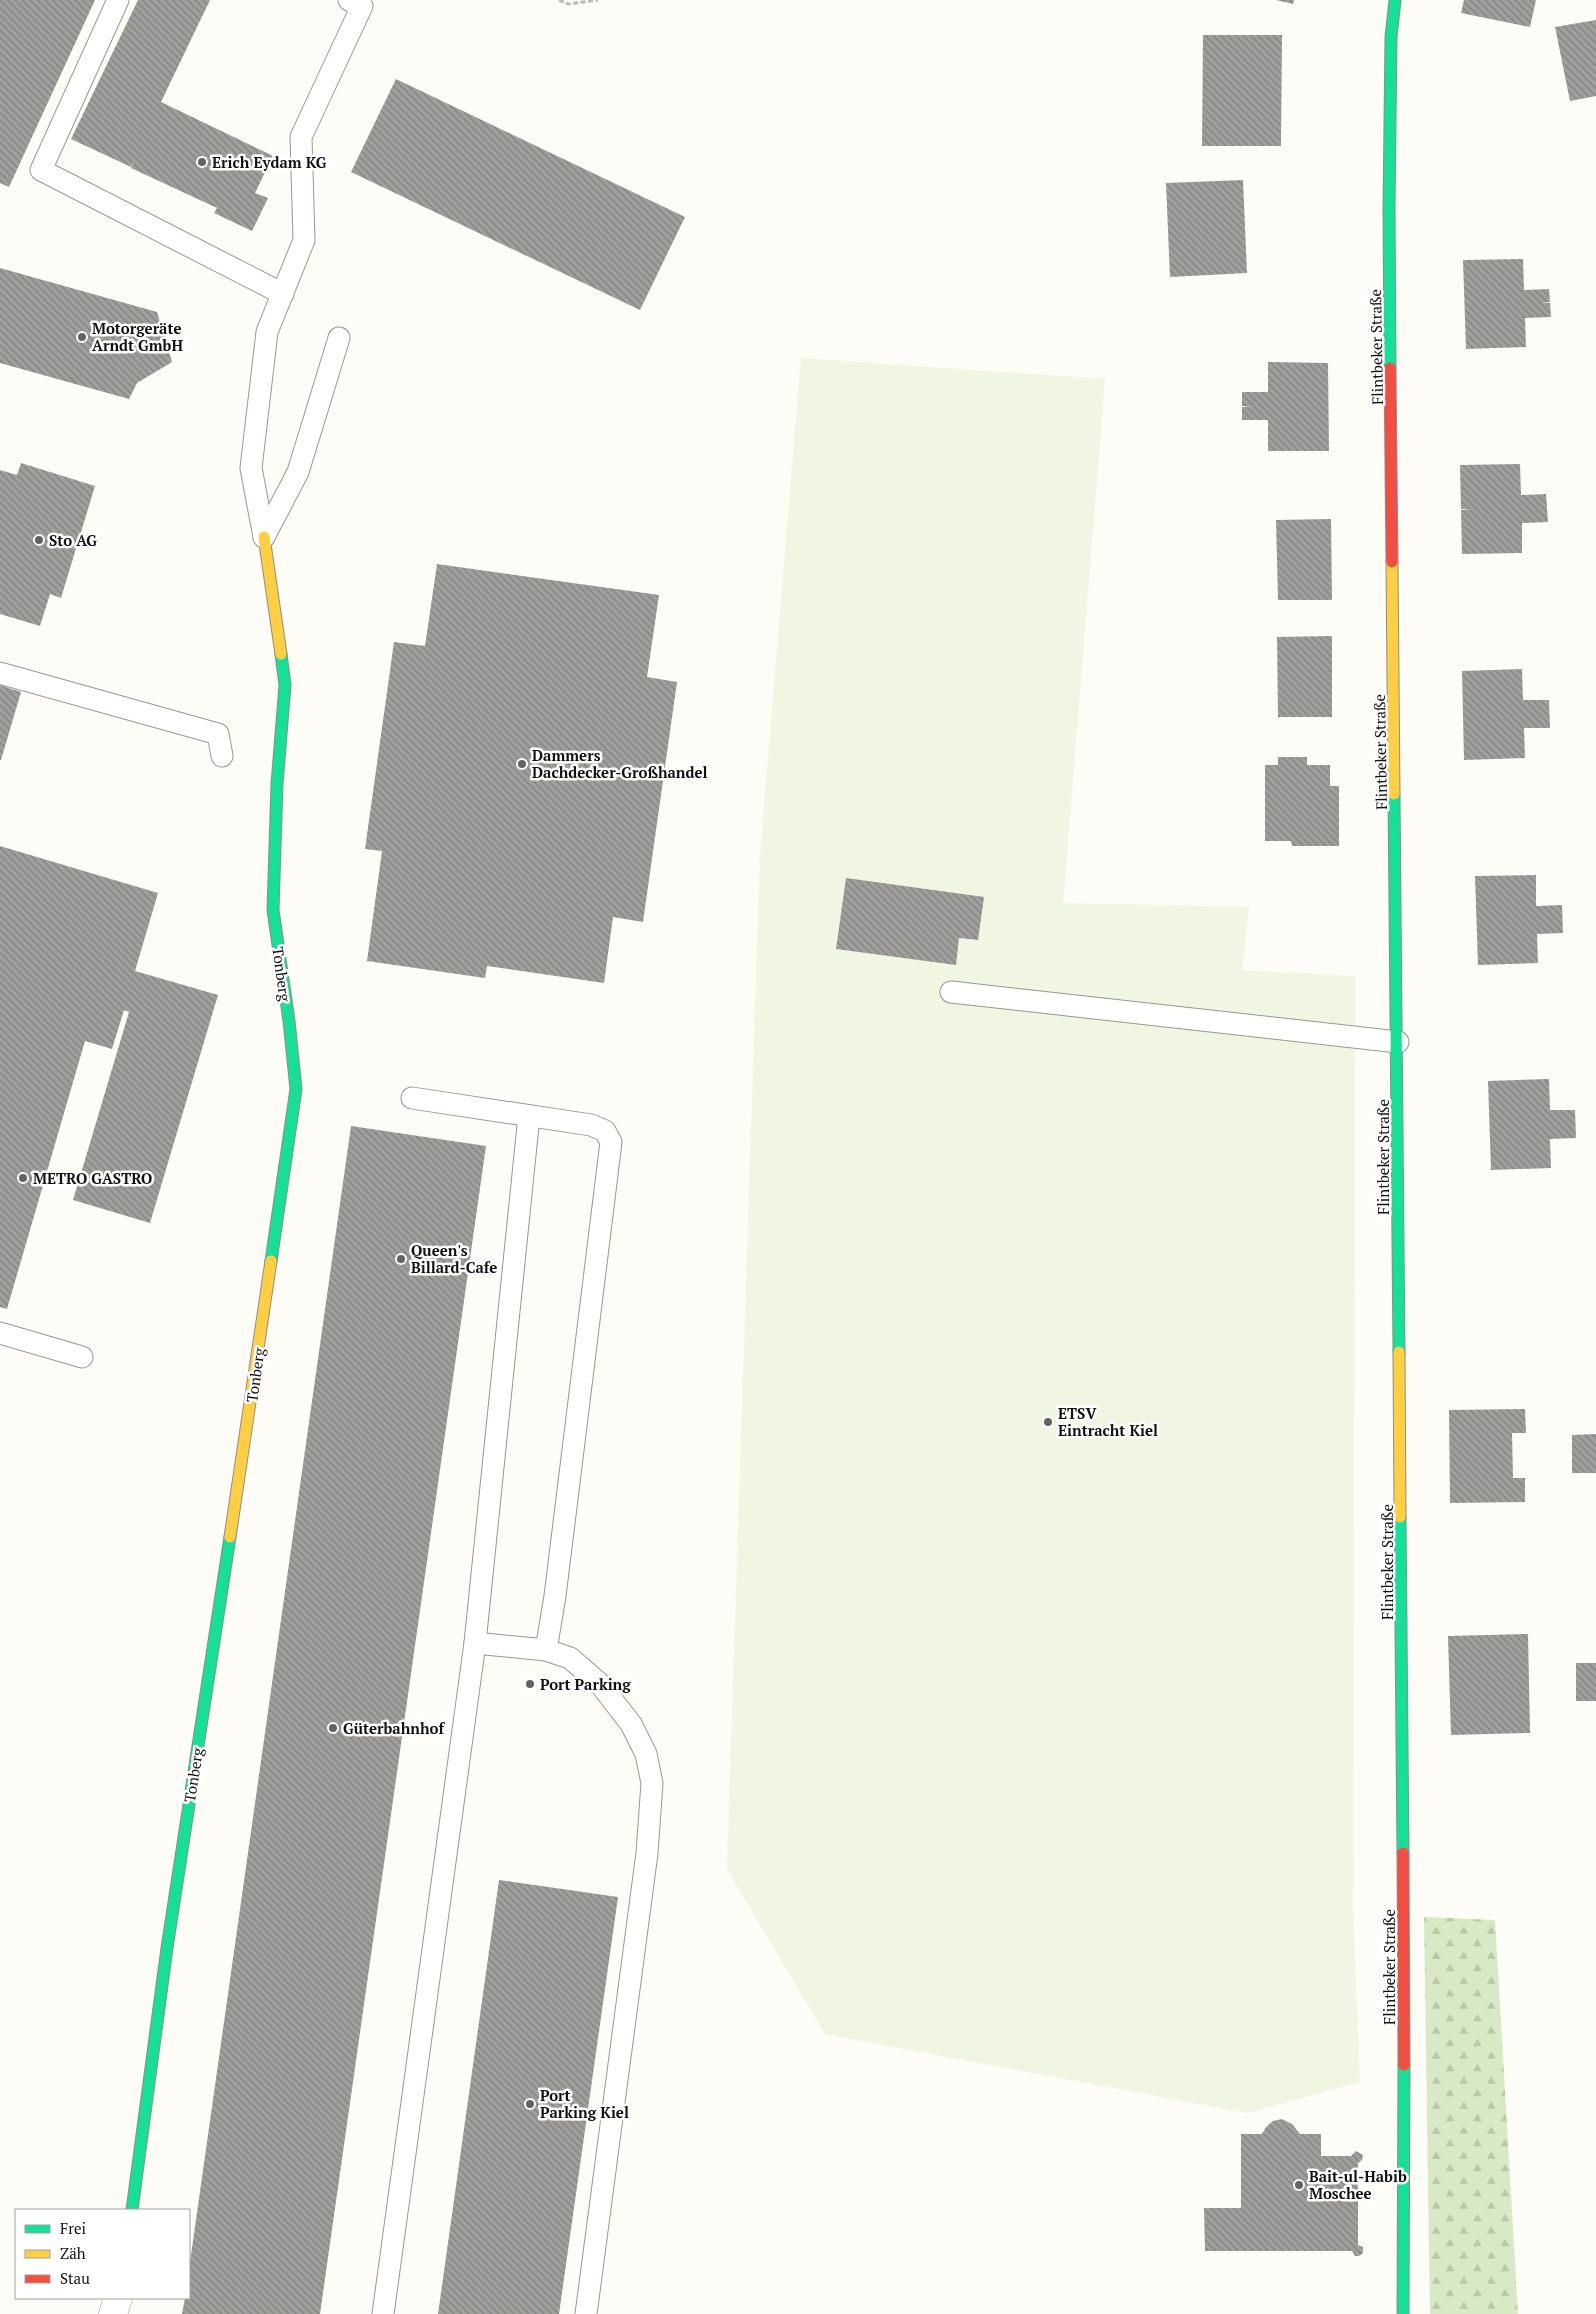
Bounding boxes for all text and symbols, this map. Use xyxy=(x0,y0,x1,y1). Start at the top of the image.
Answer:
place label: Erich Eydam KG xyxy=(212,152,327,172)
marker: Erich Eydam KG xyxy=(196,156,208,168)
street label: Flintbeker Straße xyxy=(1365,289,1387,405)
place label: Motorgeräte Arndt GmbH xyxy=(92,318,183,355)
marker: Motorgeräte Arndt GmbH xyxy=(76,331,88,343)
place label: Sto AG xyxy=(49,530,97,550)
marker: Sto AG xyxy=(33,534,45,546)
street label: Flintbeker Straße xyxy=(1369,694,1391,810)
place label: Dammers Dachdecker-Großhandel xyxy=(532,745,708,782)
marker: Dammers Dachdecker-Großhandel xyxy=(516,758,528,770)
street label: Tonberg xyxy=(268,945,296,1004)
street label: Flintbeker Straße xyxy=(1373,1099,1393,1215)
place label: METRO GASTRO xyxy=(33,1168,152,1188)
marker: METRO GASTRO xyxy=(17,1172,29,1184)
place label: Queen's Billard-Cafe xyxy=(411,1240,497,1277)
marker: Queen's Billard-Cafe xyxy=(395,1253,407,1265)
street label: Tonberg xyxy=(241,1345,269,1404)
place label: ETSV Eintracht Kiel xyxy=(1058,1403,1158,1440)
marker: ETSV Eintracht Kiel xyxy=(1042,1416,1054,1428)
street label: Flintbeker Straße xyxy=(1377,1504,1397,1620)
place label: Port Parking xyxy=(540,1674,631,1694)
marker: Port Parking xyxy=(524,1678,536,1690)
place label: Güterbahnhof xyxy=(343,1718,445,1738)
marker: Güterbahnhof xyxy=(327,1722,339,1734)
street label: Tonberg xyxy=(179,1745,207,1804)
street label: Flintbeker Straße xyxy=(1379,1909,1399,2025)
place label: Port Parking Kiel xyxy=(540,2085,629,2122)
marker: Port Parking Kiel xyxy=(524,2098,536,2110)
place label: Bait-ul-Habib Moschee xyxy=(1309,2166,1407,2203)
marker: Bait-ul-Habib Moschee xyxy=(1293,2179,1305,2191)
legend xyxy=(15,2209,190,2299)
text: Frei xyxy=(60,2218,86,2238)
text: Zäh xyxy=(60,2243,86,2263)
text: Stau xyxy=(60,2268,90,2288)

